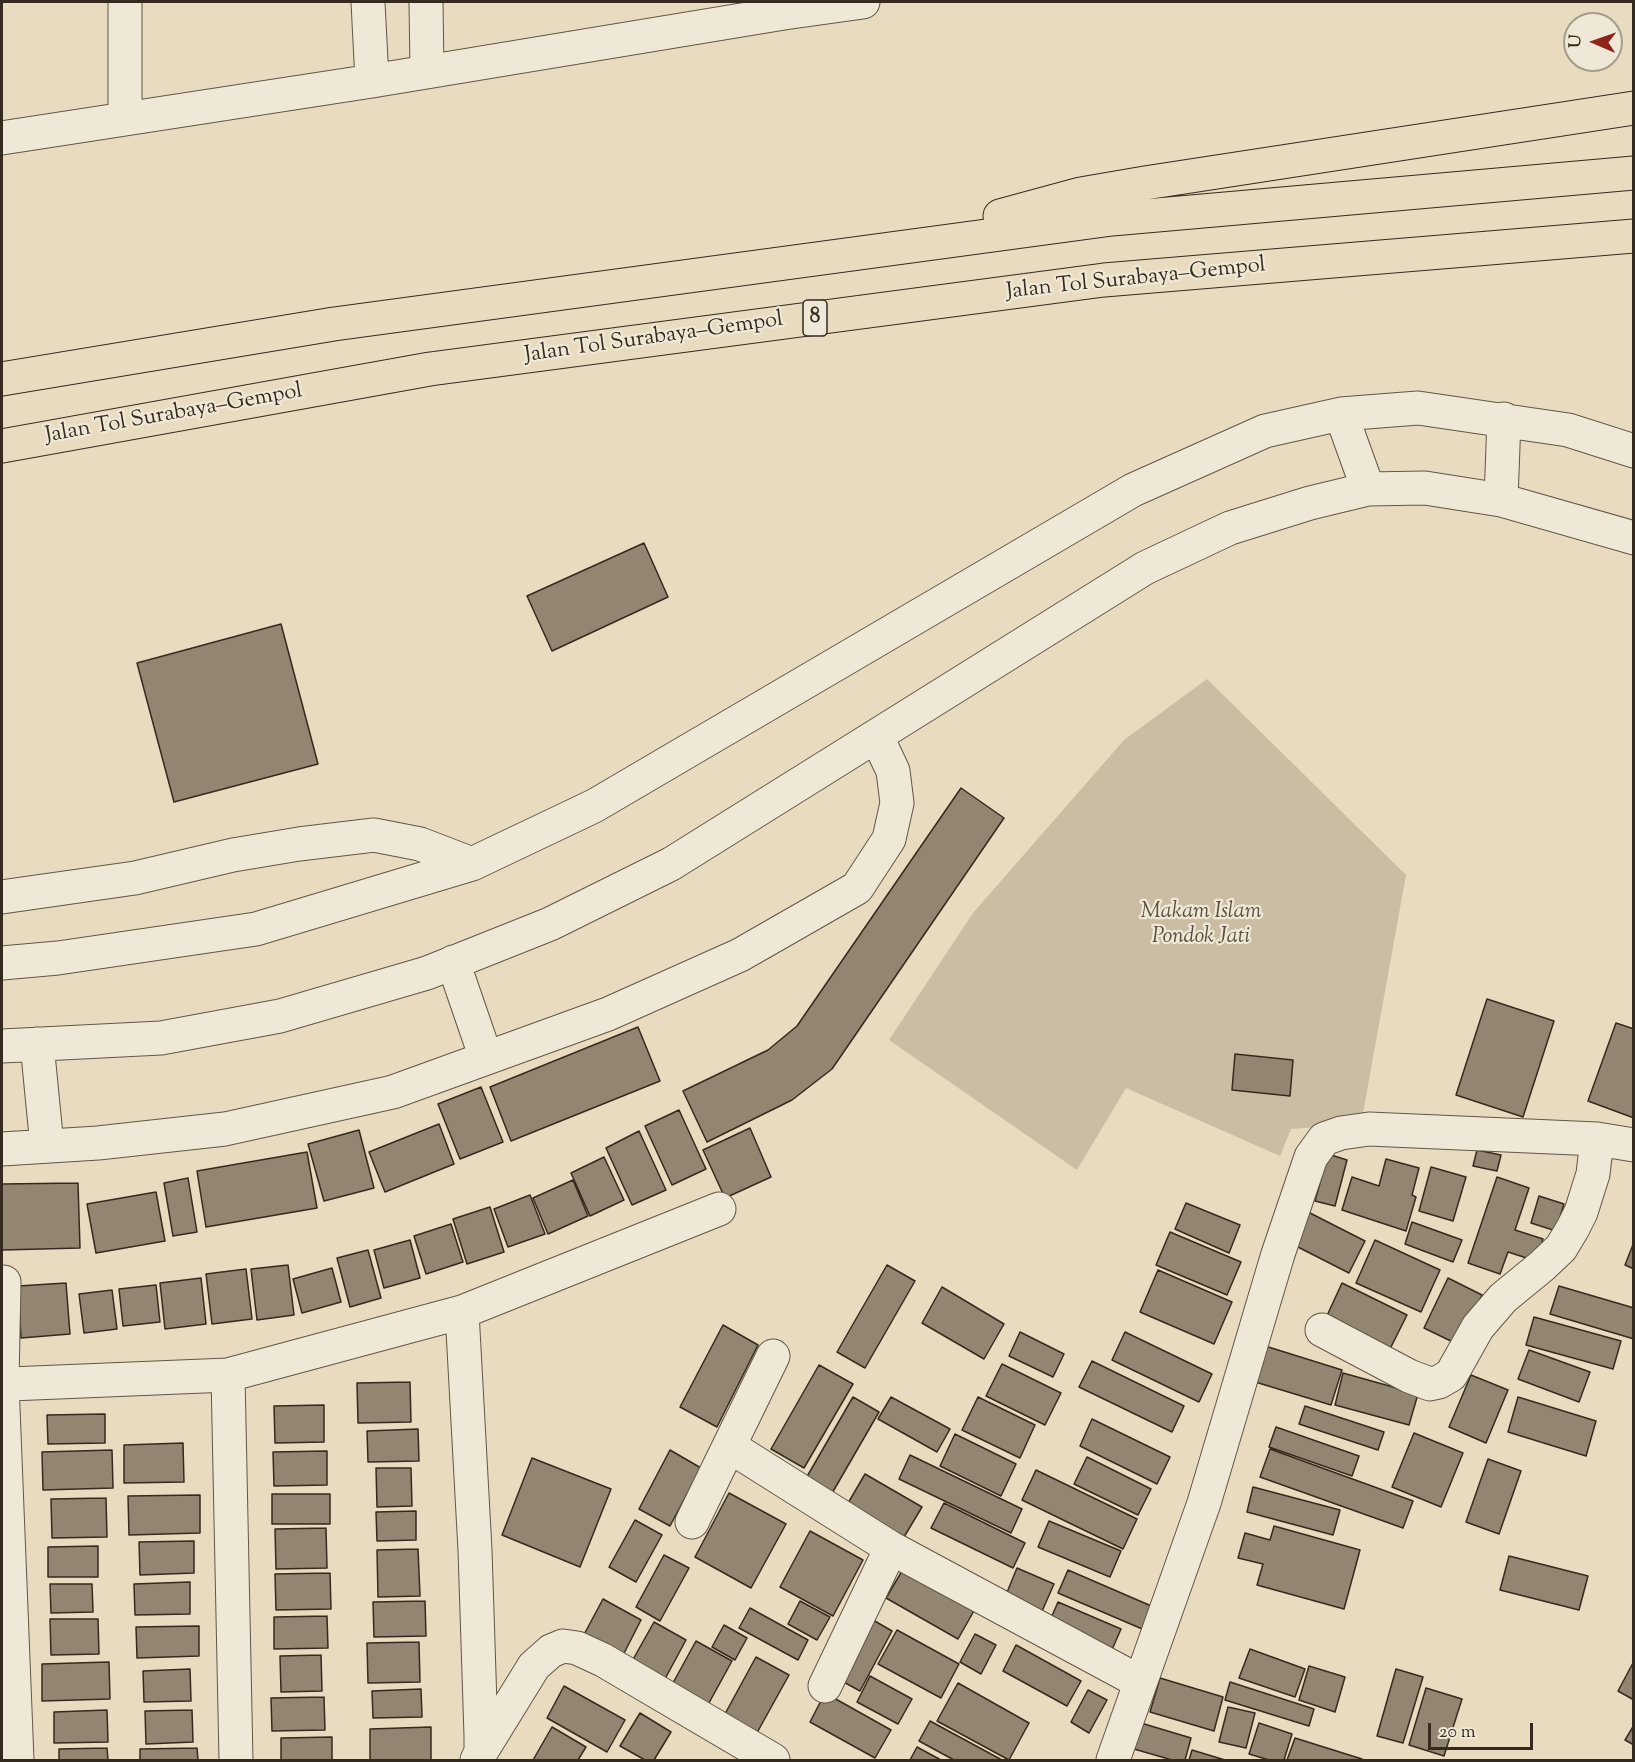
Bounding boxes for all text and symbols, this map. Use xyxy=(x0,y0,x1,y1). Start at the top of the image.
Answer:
north arrow xyxy=(1563,12,1623,72)
text: U xyxy=(1565,35,1588,48)
street label: Jalan Tol Surabaya–Gempol xyxy=(1005,253,1267,307)
road number: 8 xyxy=(803,300,827,336)
street label: Jalan Tol Surabaya–Gempol xyxy=(523,308,785,370)
street label: Jalan Tol Surabaya–Gempol xyxy=(43,379,305,451)
park label: Makam Islam Pondok Jati xyxy=(1141,900,1261,951)
scale bar xyxy=(1431,1711,1536,1749)
text: 20 m xyxy=(1439,1720,1476,1746)

